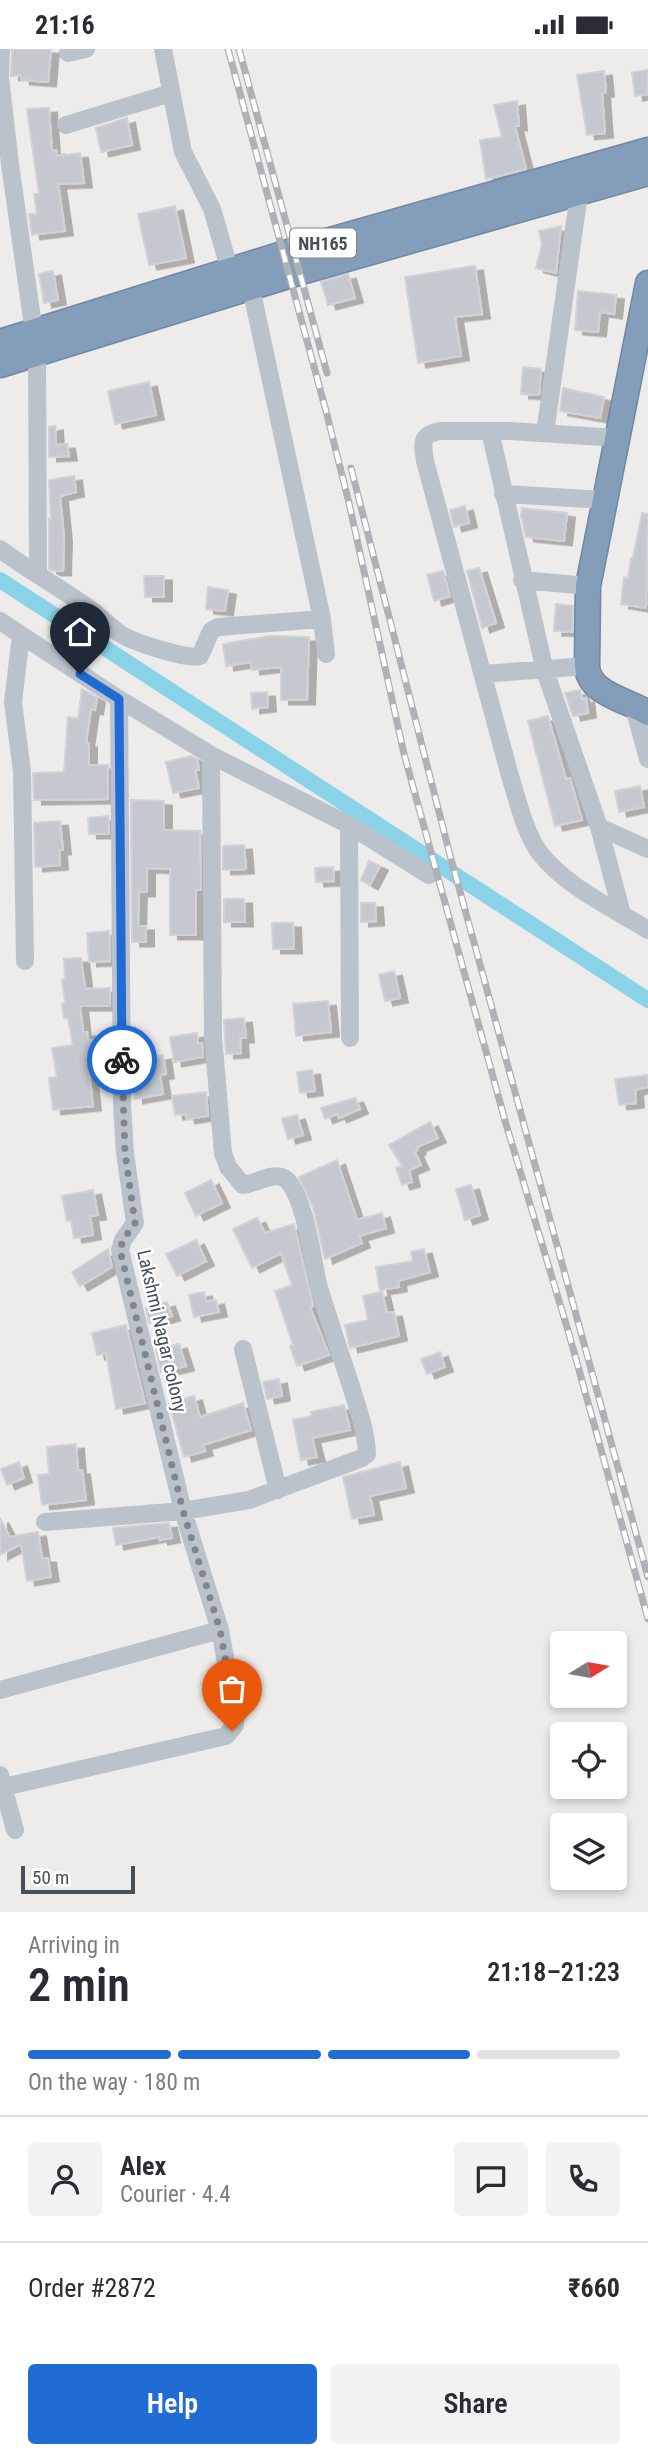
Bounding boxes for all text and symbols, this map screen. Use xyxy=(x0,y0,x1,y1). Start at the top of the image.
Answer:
text: 21:16 xyxy=(35,10,95,40)
road number: NH165 xyxy=(290,229,356,258)
pin xyxy=(50,602,110,674)
icon: home xyxy=(61,613,99,651)
courier xyxy=(87,1025,157,1095)
icon: bike xyxy=(103,1041,141,1079)
street label: Lakshmi Nagar colony xyxy=(132,1247,192,1415)
north arrow xyxy=(550,1631,626,1708)
map controls xyxy=(550,1631,627,1890)
pin xyxy=(202,1659,262,1731)
icon: bag xyxy=(213,1670,251,1708)
button: locate xyxy=(550,1722,627,1799)
button: layers xyxy=(550,1813,627,1890)
scale bar xyxy=(21,1863,135,1895)
text: 50 m xyxy=(32,1866,69,1889)
text: Arriving in xyxy=(28,1932,120,1959)
text: 21:18–21:23 xyxy=(487,1957,620,1987)
text: 2 min xyxy=(28,1958,130,2012)
text: On the way · 180 m xyxy=(28,2069,200,2096)
button: person xyxy=(28,2142,102,2216)
button: chat xyxy=(454,2142,528,2216)
button: phone xyxy=(546,2142,620,2216)
text: Alex xyxy=(120,2151,166,2181)
text: Courier · 4.4 xyxy=(120,2181,231,2208)
text: Order #2872 xyxy=(28,2273,156,2303)
text: ₹660 xyxy=(568,2273,620,2303)
button: Help xyxy=(28,2364,317,2444)
button: Share xyxy=(331,2364,620,2444)

